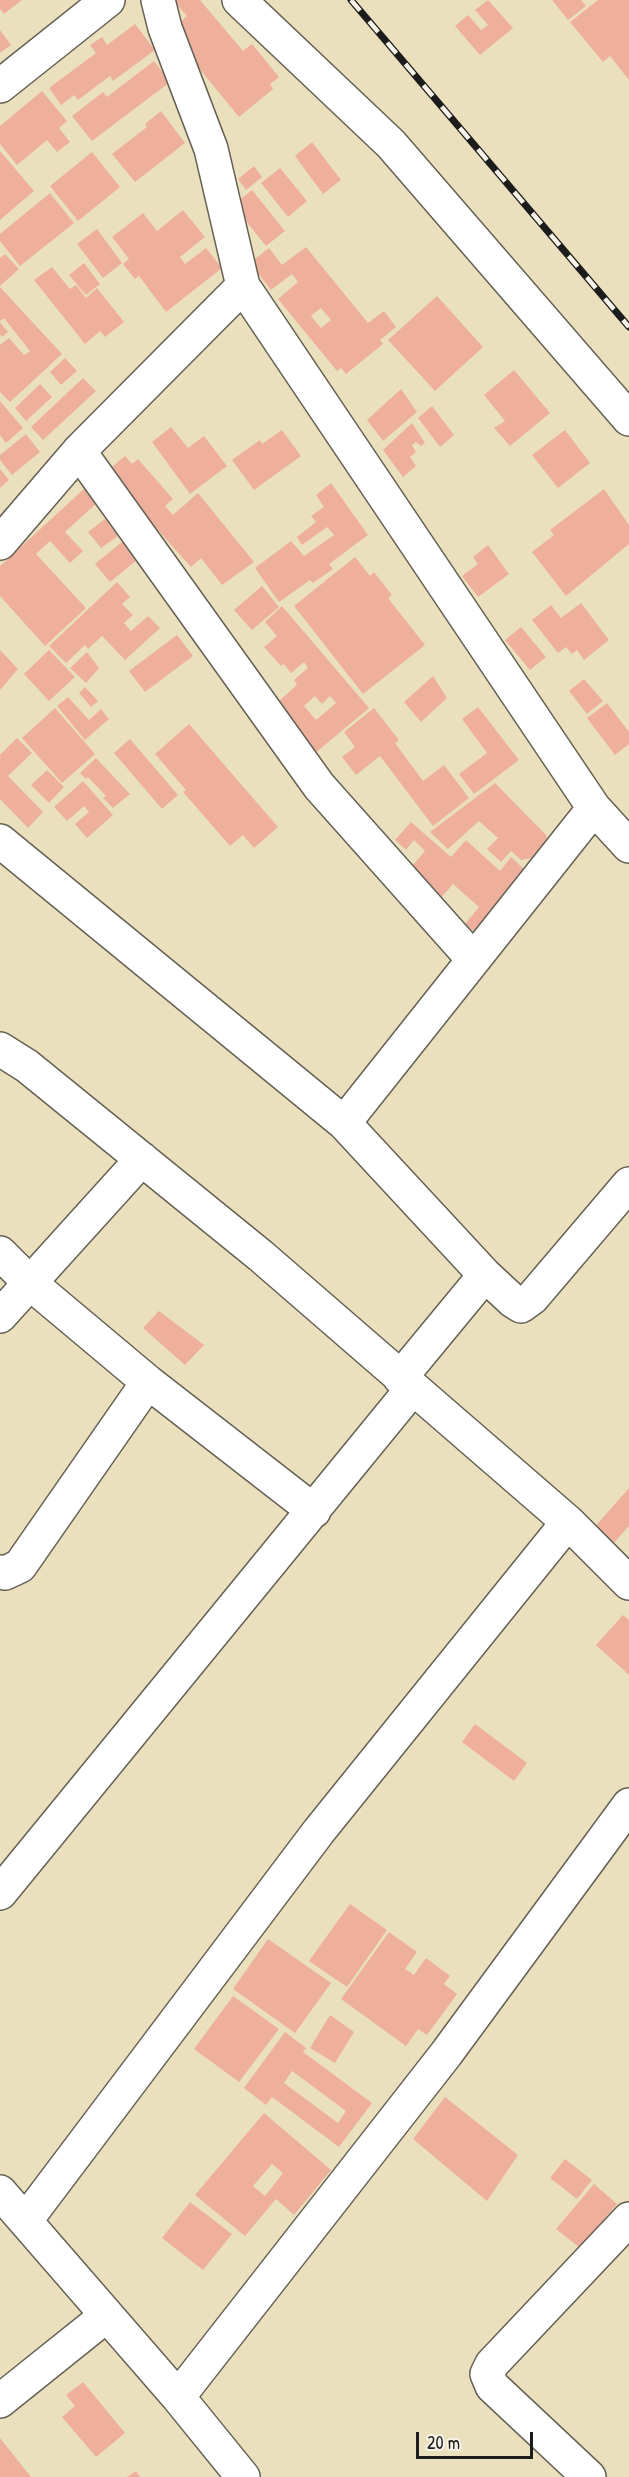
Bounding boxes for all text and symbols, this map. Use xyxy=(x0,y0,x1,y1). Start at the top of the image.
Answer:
scale bar xyxy=(419,2420,536,2458)
text: 20 m xyxy=(427,2430,460,2455)

